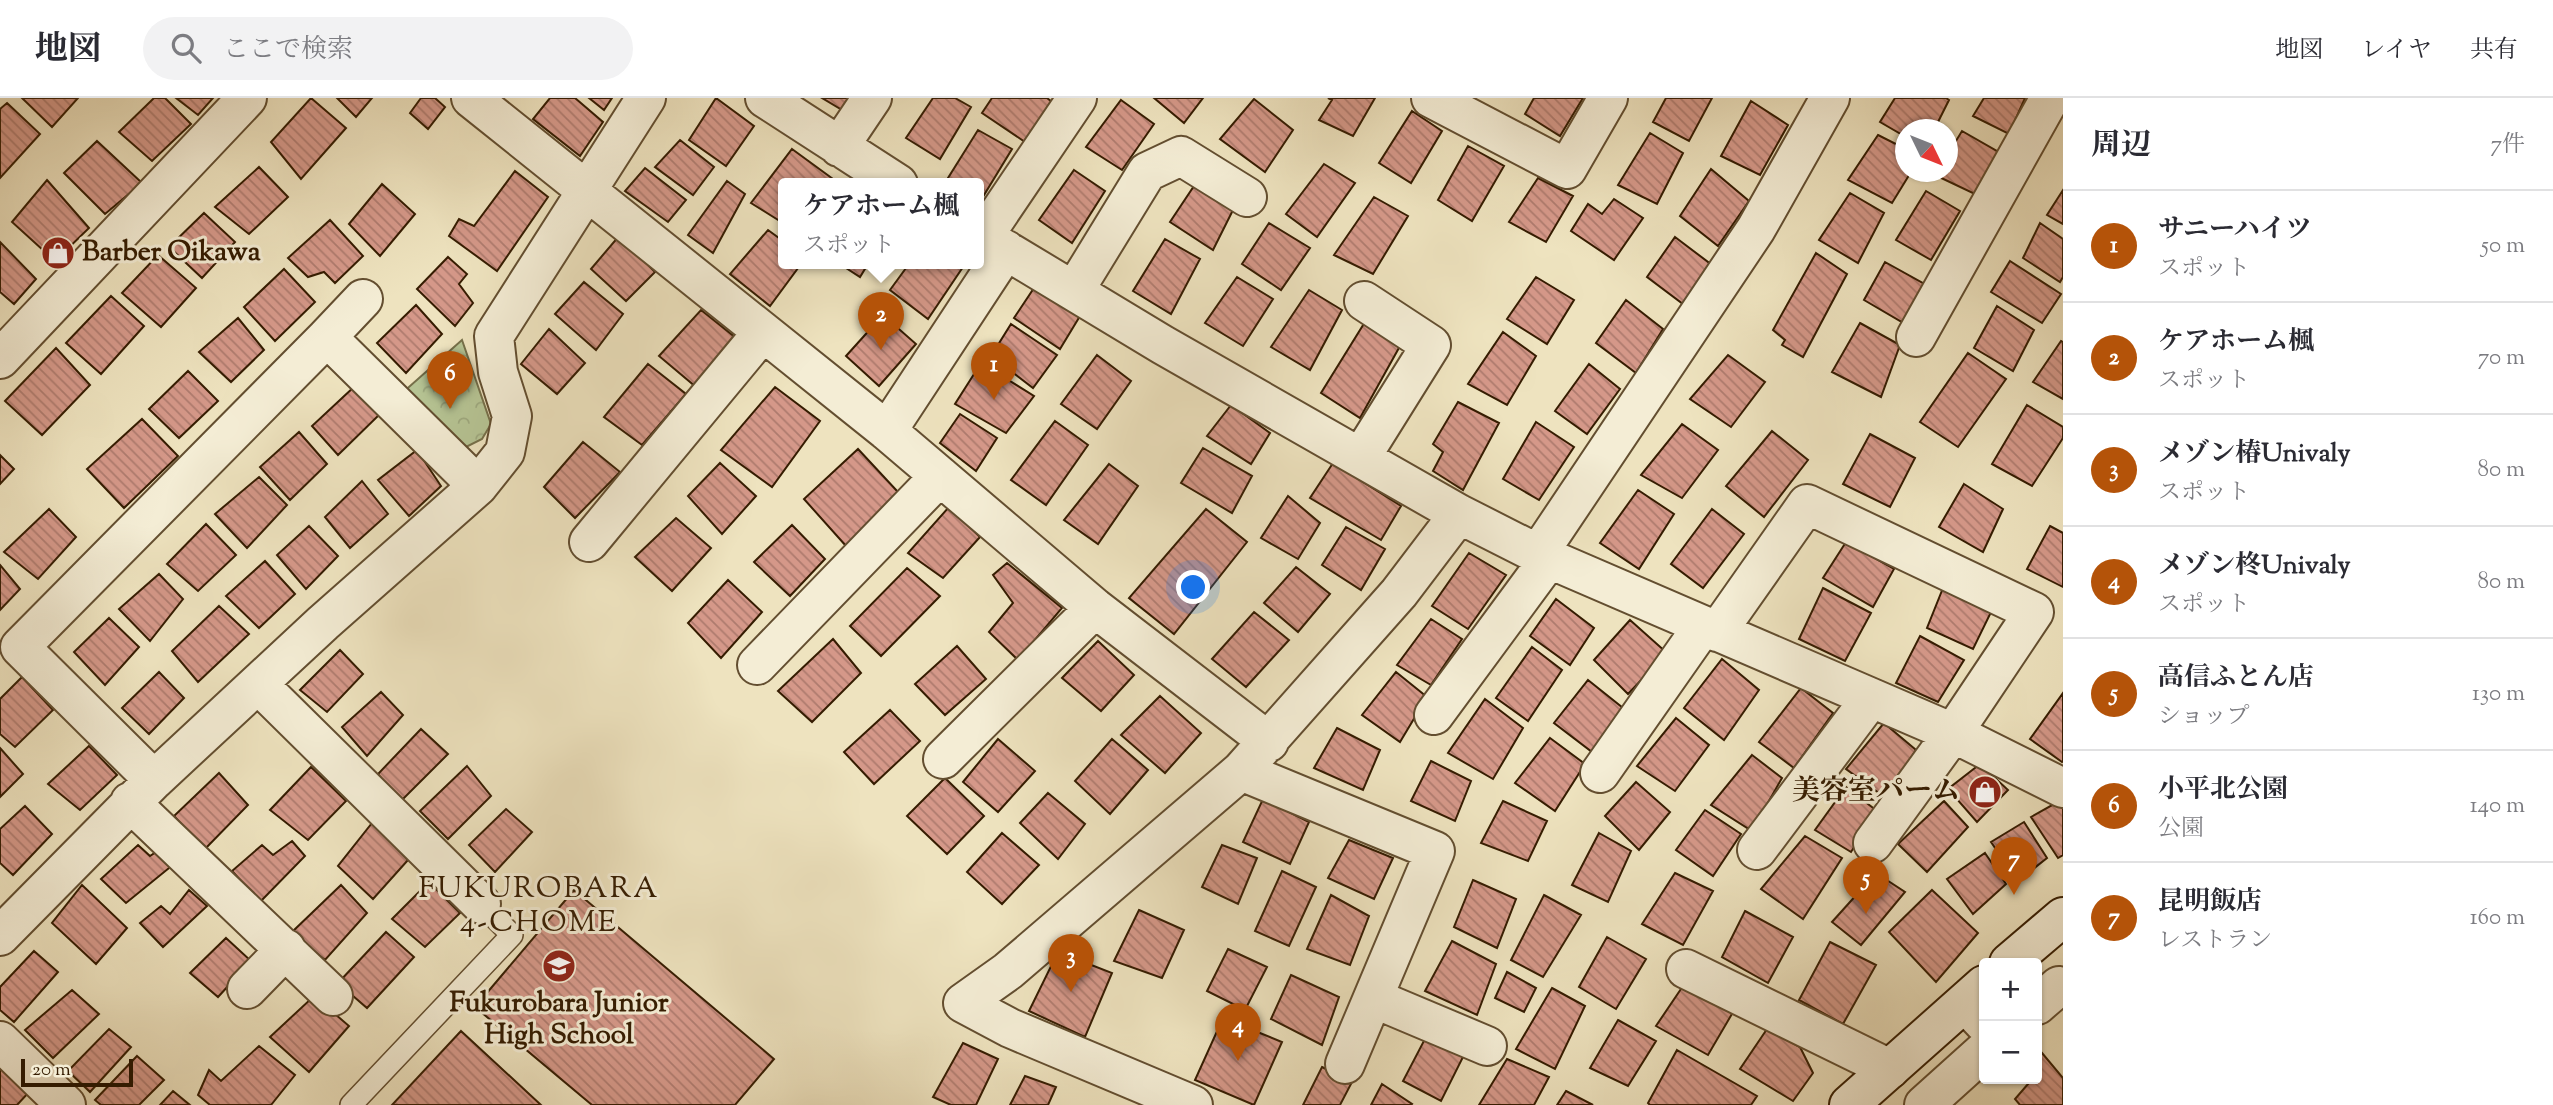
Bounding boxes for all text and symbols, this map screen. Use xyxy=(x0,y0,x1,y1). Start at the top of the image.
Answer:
search box xyxy=(143,17,633,80)
text: 地図 xyxy=(35,27,101,75)
icon: search xyxy=(167,29,205,67)
text: ここで検索 xyxy=(223,32,353,69)
text: 地図 xyxy=(2275,34,2323,68)
text: レイヤ xyxy=(2361,34,2432,68)
text: 共有 xyxy=(2470,34,2518,68)
north arrow xyxy=(1895,119,1958,182)
text: 周辺 xyxy=(2091,125,2151,168)
text: 7件 xyxy=(2490,129,2525,162)
popup xyxy=(778,178,984,269)
text: ケアホーム楓 xyxy=(803,189,959,226)
text: サニーハイツ xyxy=(2158,212,2312,249)
text: スポット xyxy=(803,230,895,263)
text: 1 xyxy=(2110,230,2118,263)
text: 50 m xyxy=(2481,230,2525,263)
place label: Barber Oikawa xyxy=(82,233,261,273)
shop icon: Barber Oikawa xyxy=(39,234,77,272)
text: スポット xyxy=(2158,253,2250,286)
pin: 2 xyxy=(858,292,904,350)
text: ケアホーム楓 xyxy=(2158,324,2314,361)
pin: 1 xyxy=(971,342,1017,400)
text: 2 xyxy=(2109,342,2119,375)
text: 70 m xyxy=(2478,342,2525,375)
pin: 6 xyxy=(427,351,473,409)
text: スポット xyxy=(2158,365,2250,398)
text: メゾン椿Univaly xyxy=(2158,436,2351,473)
text: 3 xyxy=(2109,454,2119,487)
text: 80 m xyxy=(2477,454,2525,487)
text: スポット xyxy=(2158,477,2250,510)
text: メゾン柊Univaly xyxy=(2158,548,2351,585)
text: 4 xyxy=(2108,566,2120,599)
text: 80 m xyxy=(2477,566,2525,599)
your location xyxy=(1176,570,1210,604)
text: スポット xyxy=(2158,589,2250,622)
text: 高信ふとん店 xyxy=(2158,660,2314,697)
text: 5 xyxy=(2110,678,2118,711)
text: 130 m xyxy=(2472,678,2525,711)
text: ショップ xyxy=(2158,701,2250,734)
place label: 美容室パーム xyxy=(1792,772,1960,812)
text: 小平北公園 xyxy=(2158,772,2288,809)
shop icon: 美容室パーム xyxy=(1966,773,2004,811)
text: 6 xyxy=(2108,790,2120,823)
text: 140 m xyxy=(2470,790,2525,823)
text: 公園 xyxy=(2158,813,2204,846)
pin: 7 xyxy=(1991,837,2037,895)
pin: 5 xyxy=(1843,856,1889,914)
district label: FUKUROBARA 4-CHOME xyxy=(418,868,660,945)
text: 昆明飯店 xyxy=(2158,884,2262,921)
text: 7 xyxy=(2108,902,2120,935)
text: 160 m xyxy=(2470,902,2525,935)
text: レストラン xyxy=(2158,925,2272,958)
pin: 3 xyxy=(1048,934,1094,992)
school or university icon: Fukurobara Junior High School xyxy=(540,947,578,985)
map controls xyxy=(1979,958,2042,1084)
button: + xyxy=(1979,958,2042,1021)
place label: Fukurobara Junior High School xyxy=(449,984,669,1056)
pin: 4 xyxy=(1215,1003,1261,1061)
button: − xyxy=(1979,1021,2042,1084)
scale bar xyxy=(21,1056,133,1088)
text: 20 m xyxy=(32,1057,71,1084)

